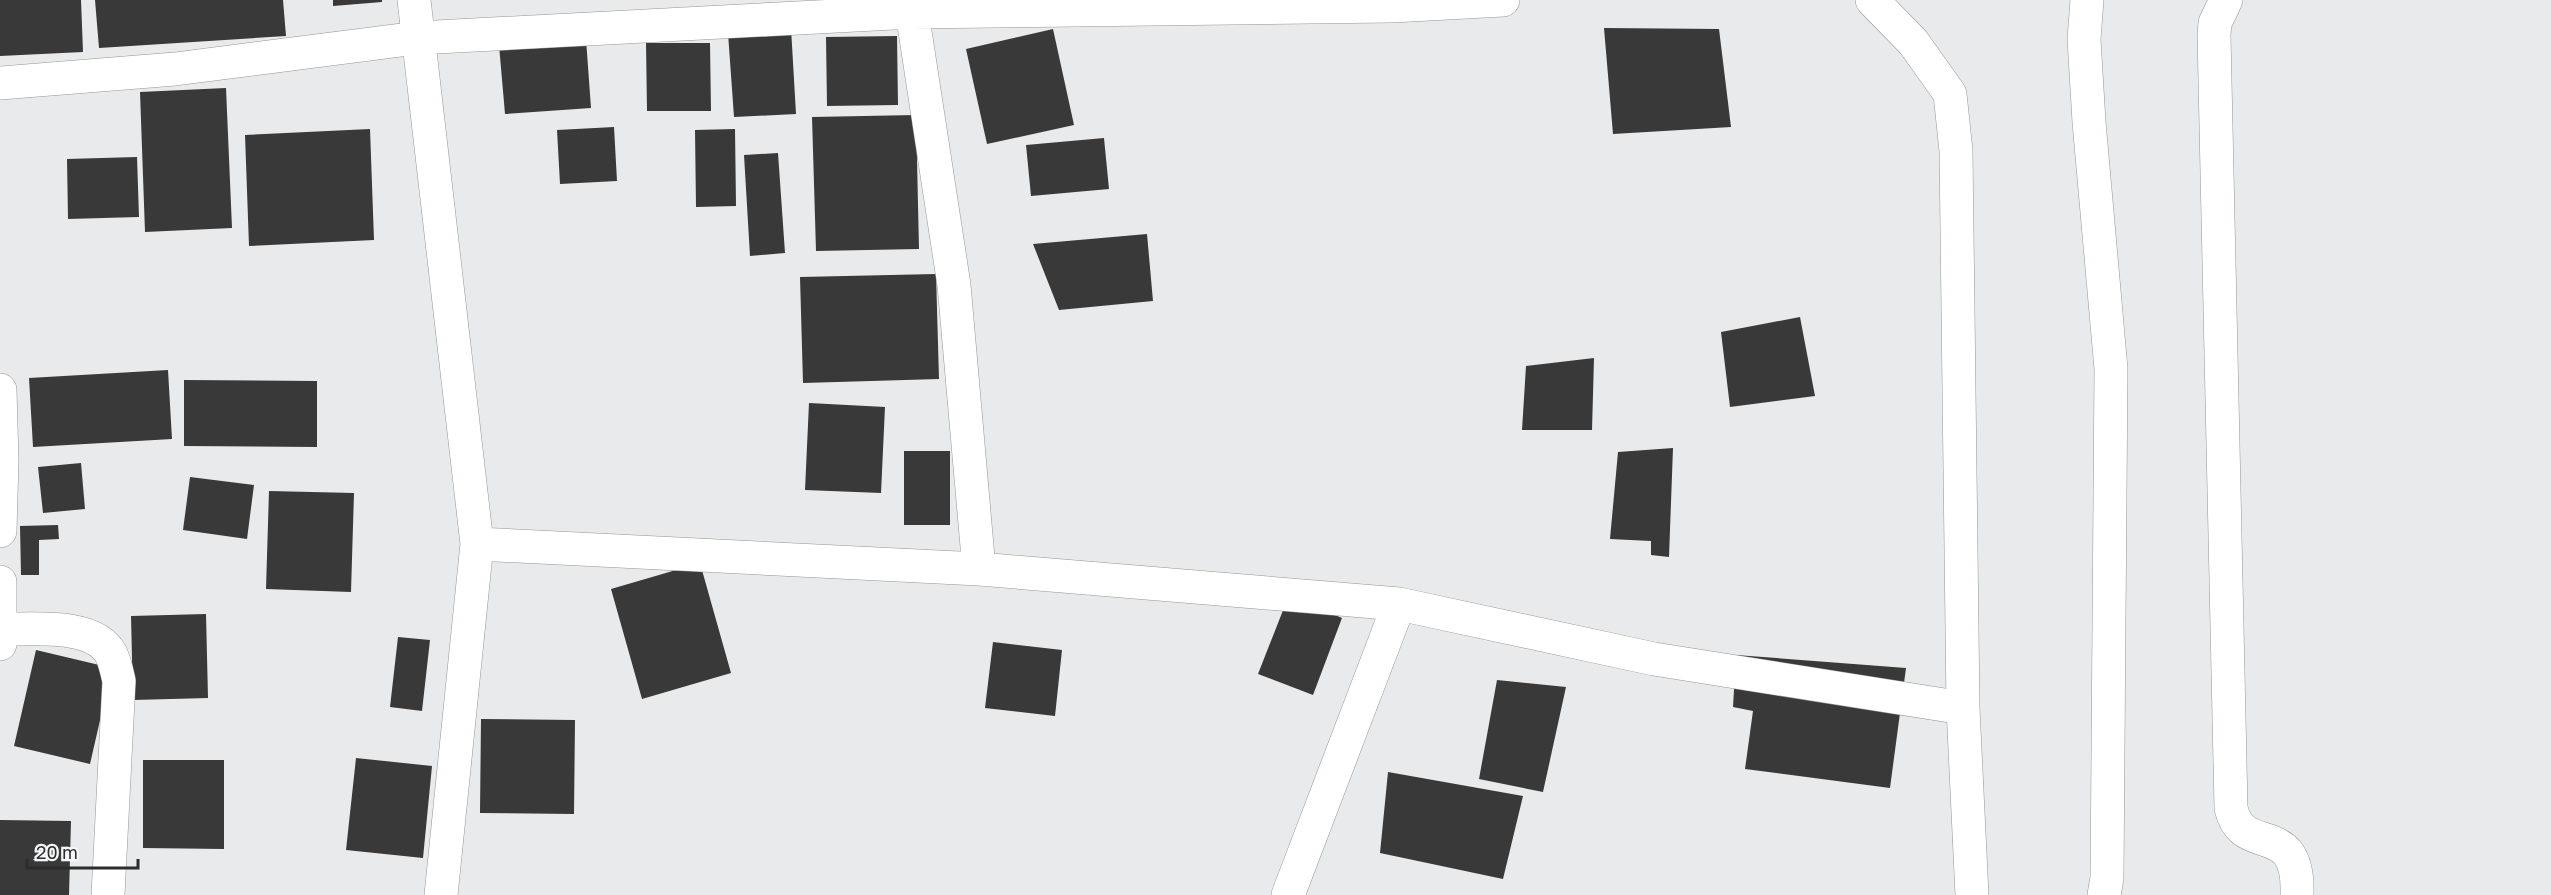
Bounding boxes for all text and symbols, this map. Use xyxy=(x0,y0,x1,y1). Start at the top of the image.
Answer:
scale bar xyxy=(27,832,138,870)
text: 20 m xyxy=(36,841,78,863)

